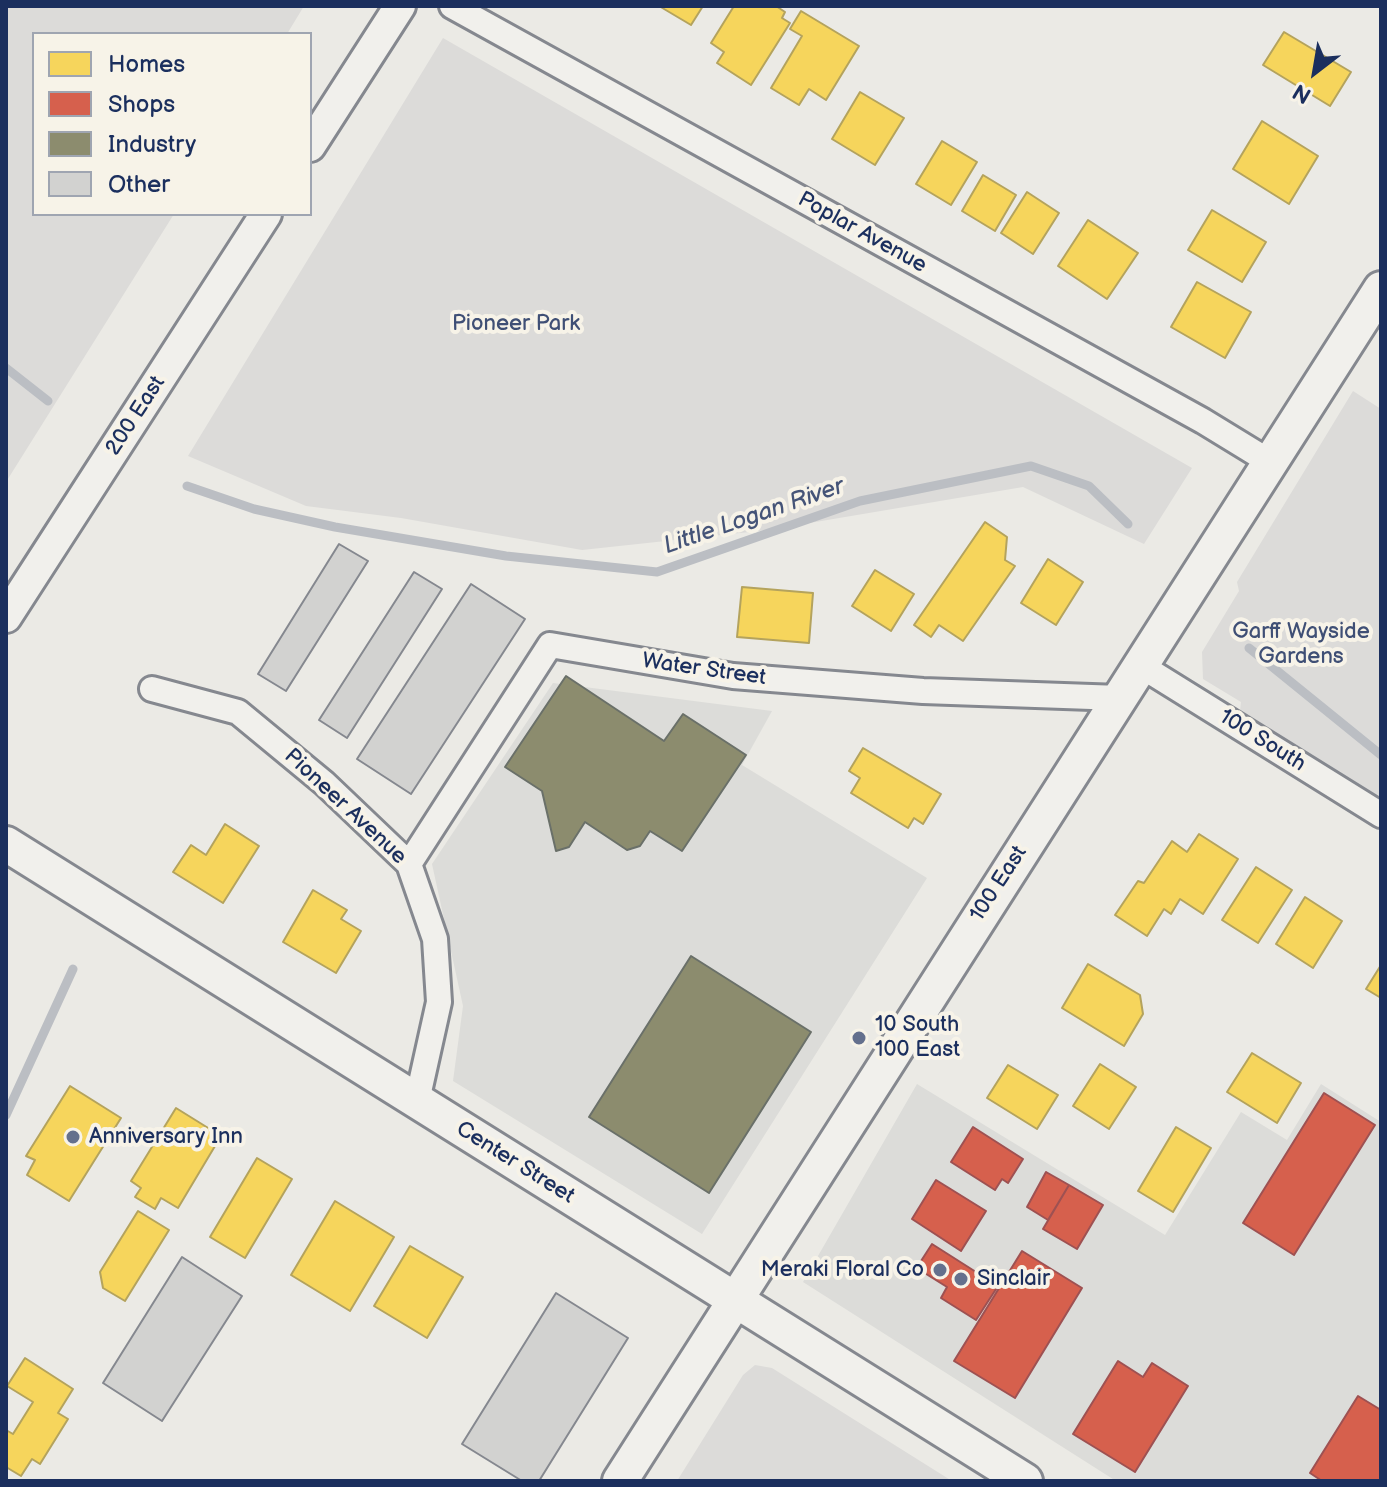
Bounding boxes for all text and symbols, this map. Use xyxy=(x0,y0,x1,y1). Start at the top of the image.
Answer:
legend xyxy=(32,32,312,216)
north arrow xyxy=(1275,32,1355,112)
text: Homes xyxy=(108,50,185,79)
text: N xyxy=(1288,77,1316,109)
text: Shops xyxy=(108,90,175,119)
text: Industry xyxy=(108,130,196,159)
text: Other xyxy=(108,170,170,199)
street label: Poplar Avenue xyxy=(793,187,931,279)
park label: Pioneer Park xyxy=(452,311,580,337)
street label: 200 East xyxy=(101,371,171,461)
water label: Little Logan River xyxy=(660,473,848,561)
park label: Garff Wayside Gardens xyxy=(1232,619,1370,670)
street label: Water Street xyxy=(640,648,768,692)
street label: 100 South xyxy=(1214,704,1310,778)
street label: Pioneer Avenue xyxy=(278,744,412,870)
street label: 100 East xyxy=(965,841,1033,927)
place label: 10 South 100 East xyxy=(875,1012,960,1064)
marker: 10 South 100 East xyxy=(850,1029,868,1047)
street label: Center Street xyxy=(451,1116,579,1210)
place label: Anniversary Inn xyxy=(89,1124,243,1150)
marker: Anniversary Inn xyxy=(64,1128,82,1146)
place label: Meraki Floral Co xyxy=(761,1257,924,1283)
marker: Meraki Floral Co xyxy=(931,1261,949,1279)
place label: Sinclair xyxy=(977,1266,1050,1292)
marker: Sinclair xyxy=(952,1270,970,1288)

